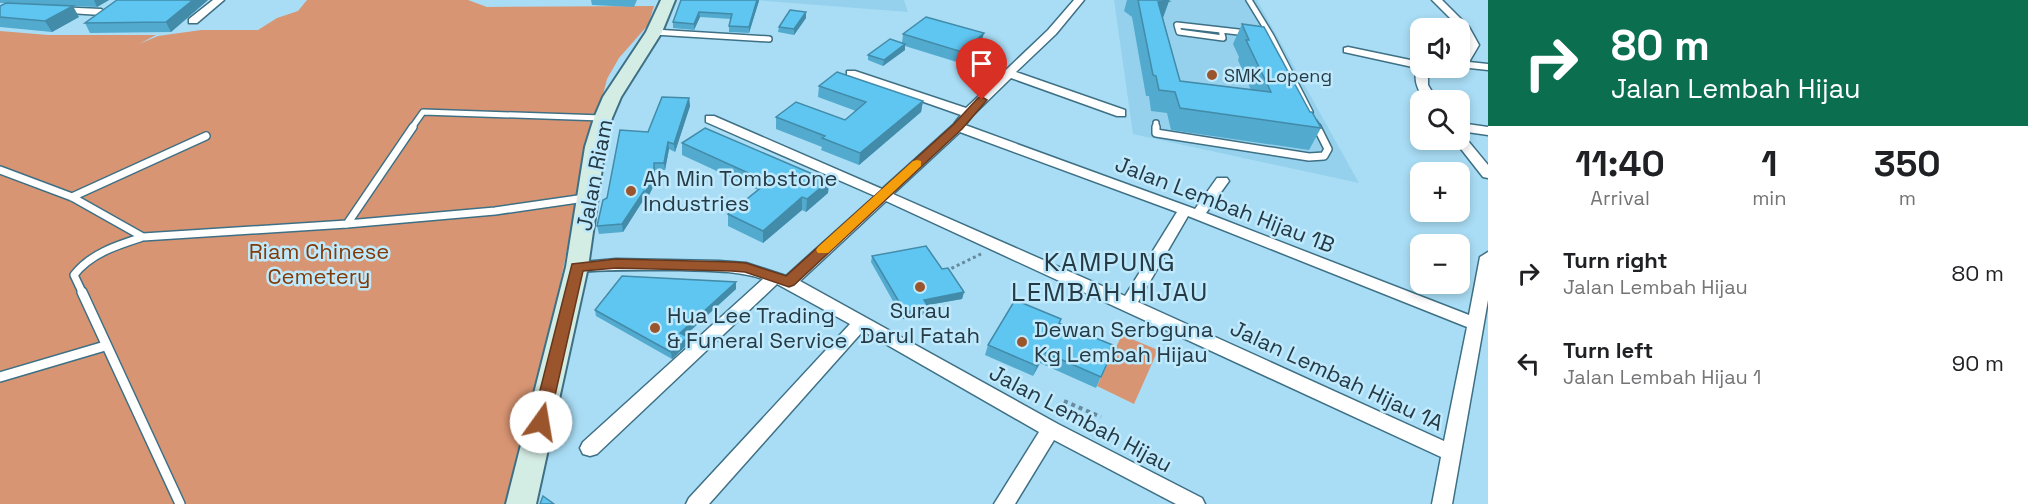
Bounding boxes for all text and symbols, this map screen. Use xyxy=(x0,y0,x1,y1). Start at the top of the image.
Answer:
map controls xyxy=(1410,18,1470,294)
button: sound xyxy=(1410,18,1470,78)
text: 80 m xyxy=(1611,19,1710,72)
icon: right xyxy=(1512,24,1590,102)
pin xyxy=(956,38,1007,100)
icon: arrive xyxy=(965,47,998,80)
place label: SMK Lopeng xyxy=(1224,64,1332,87)
marker: SMK Lopeng xyxy=(1205,68,1219,82)
text: Jalan Lembah Hijau xyxy=(1611,71,1860,106)
button: search xyxy=(1410,90,1470,150)
street label: Jalan Riam xyxy=(569,117,619,233)
text: 11:40 xyxy=(1575,141,1665,187)
text: 1 xyxy=(1761,141,1777,187)
text: 350 xyxy=(1874,141,1941,187)
street label: Jalan Lembah Hijau 1B xyxy=(1111,149,1339,259)
button: + xyxy=(1410,162,1470,222)
place label: Ah Min Tombstone Industries xyxy=(643,164,838,217)
marker: Ah Min Tombstone Industries xyxy=(624,184,638,198)
text: Arrival xyxy=(1590,185,1650,211)
text: min xyxy=(1752,185,1787,211)
text: m xyxy=(1899,185,1916,211)
button: − xyxy=(1410,234,1470,294)
park label: Riam Chinese Cemetery xyxy=(249,237,389,290)
district label: KAMPUNG LEMBAH HIJAU xyxy=(1011,245,1209,309)
text: Turn right xyxy=(1563,246,1668,274)
icon: right xyxy=(1512,257,1545,290)
text: 80 m xyxy=(1952,259,2004,287)
text: Jalan Lembah Hijau xyxy=(1563,274,1748,300)
marker: Surau Darul Fatah xyxy=(913,280,927,294)
place label: Surau Darul Fatah xyxy=(860,296,980,349)
place label: Hua Lee Trading & Funeral Service xyxy=(667,301,848,354)
street label: Jalan Lembah Hijau 1A xyxy=(1226,313,1448,437)
place label: Dewan Serbguna Kg Lembah Hijau xyxy=(1034,315,1214,368)
marker: Hua Lee Trading & Funeral Service xyxy=(648,321,662,335)
marker: Dewan Serbguna Kg Lembah Hijau xyxy=(1015,335,1029,349)
text: Turn left xyxy=(1563,336,1653,364)
icon: left xyxy=(1512,347,1545,380)
text: 90 m xyxy=(1952,349,2004,377)
street label: Jalan Lembah Hijau xyxy=(985,358,1177,478)
text: Jalan Lembah Hijau 1 xyxy=(1563,364,1761,390)
position arrow xyxy=(509,390,573,454)

